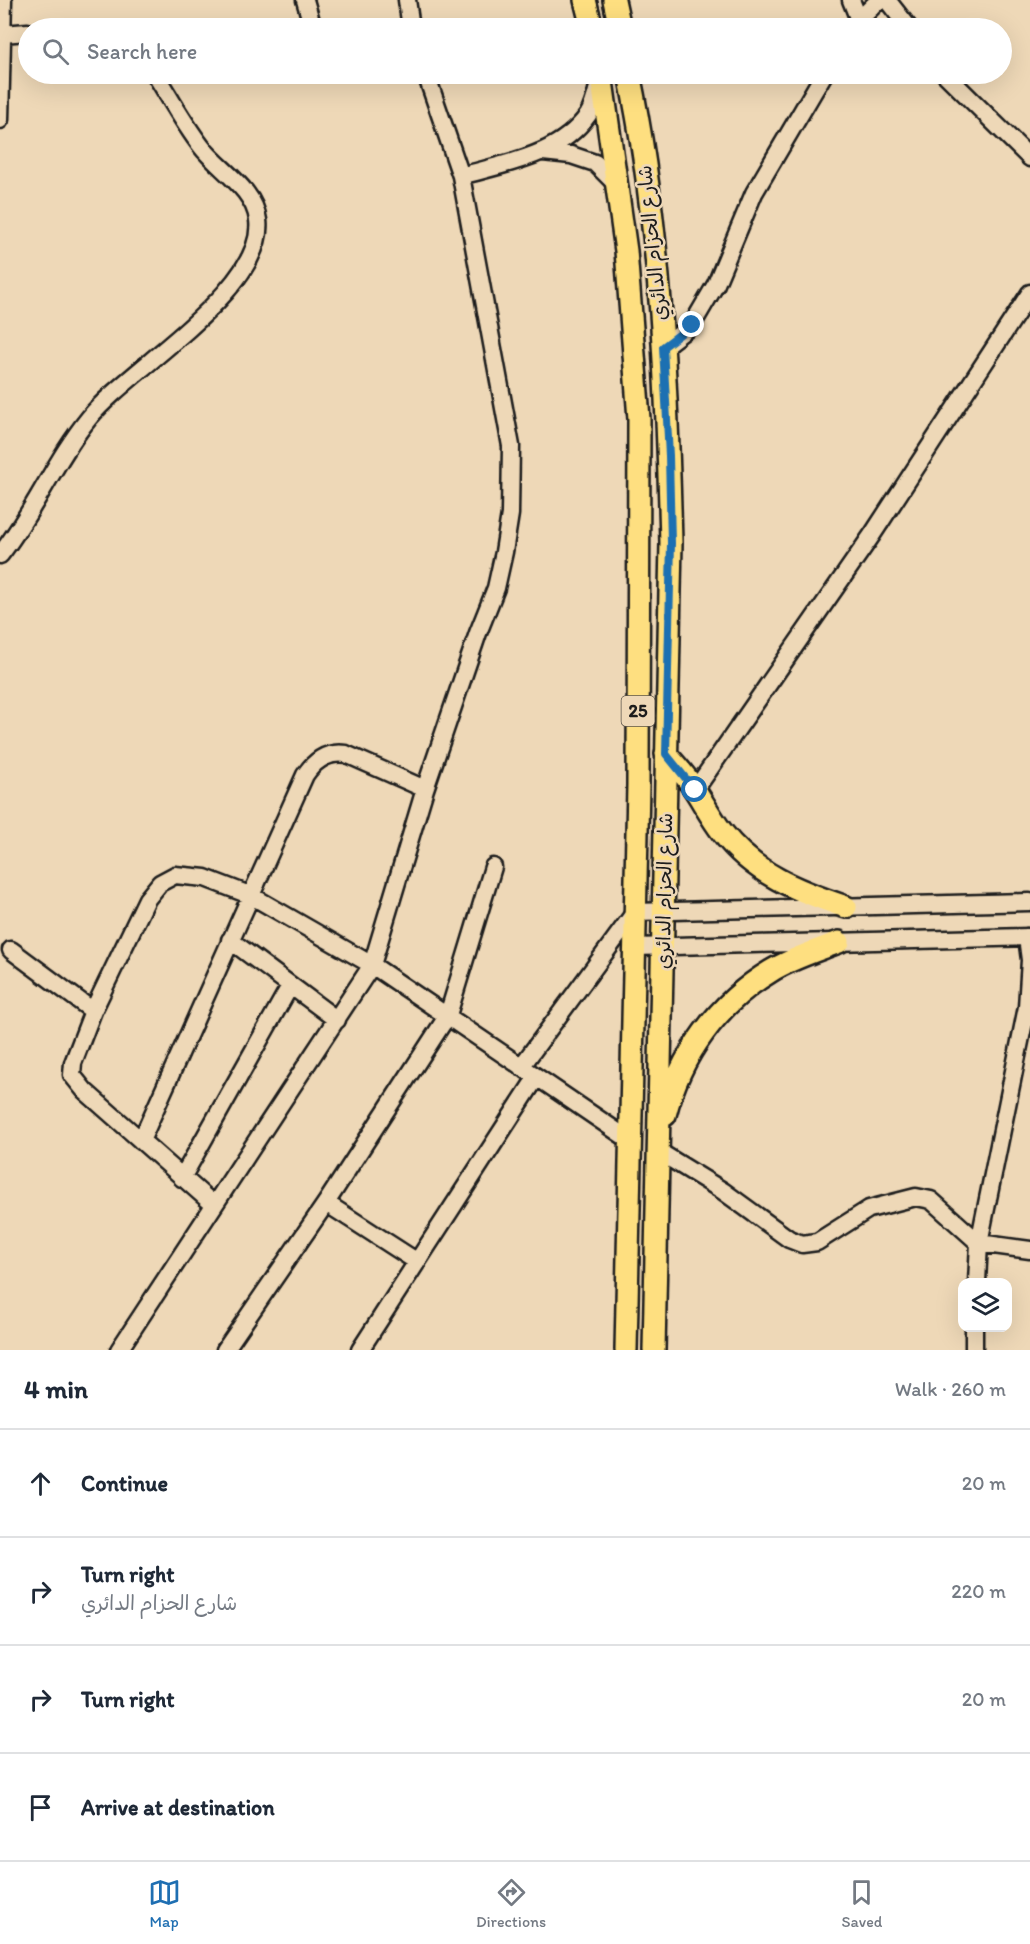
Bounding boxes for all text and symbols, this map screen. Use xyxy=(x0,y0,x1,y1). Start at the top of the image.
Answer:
search box xyxy=(18,18,1012,84)
icon: search xyxy=(39,35,72,68)
text: Search here xyxy=(87,38,197,65)
street label: شارع الحزام الدائري xyxy=(632,164,676,322)
route end xyxy=(678,311,704,337)
road number: 25 xyxy=(622,696,654,726)
route start xyxy=(681,776,707,802)
street label: شارع الحزام الدائري xyxy=(651,813,681,969)
map controls xyxy=(958,1278,1012,1332)
button: layers xyxy=(958,1278,1012,1332)
text: 4 min xyxy=(24,1373,88,1405)
text: Walk · 260 m xyxy=(895,1377,1006,1401)
icon: ahead xyxy=(24,1467,57,1500)
text: Continue xyxy=(81,1470,168,1497)
text: 20 m xyxy=(962,1471,1006,1495)
text: Turn right xyxy=(81,1561,175,1588)
icon: right xyxy=(24,1575,57,1608)
text: 220 m xyxy=(951,1579,1006,1603)
text: شارع الحزام الدائري xyxy=(81,1591,237,1615)
icon: right xyxy=(24,1683,57,1716)
text: Turn right xyxy=(81,1686,175,1713)
text: 20 m xyxy=(962,1687,1006,1711)
icon: arrive xyxy=(24,1791,57,1824)
text: Arrive at destination xyxy=(81,1794,275,1821)
tab: Map xyxy=(148,1876,181,1931)
tab: Directions xyxy=(476,1876,546,1931)
tab: Saved xyxy=(842,1876,882,1931)

